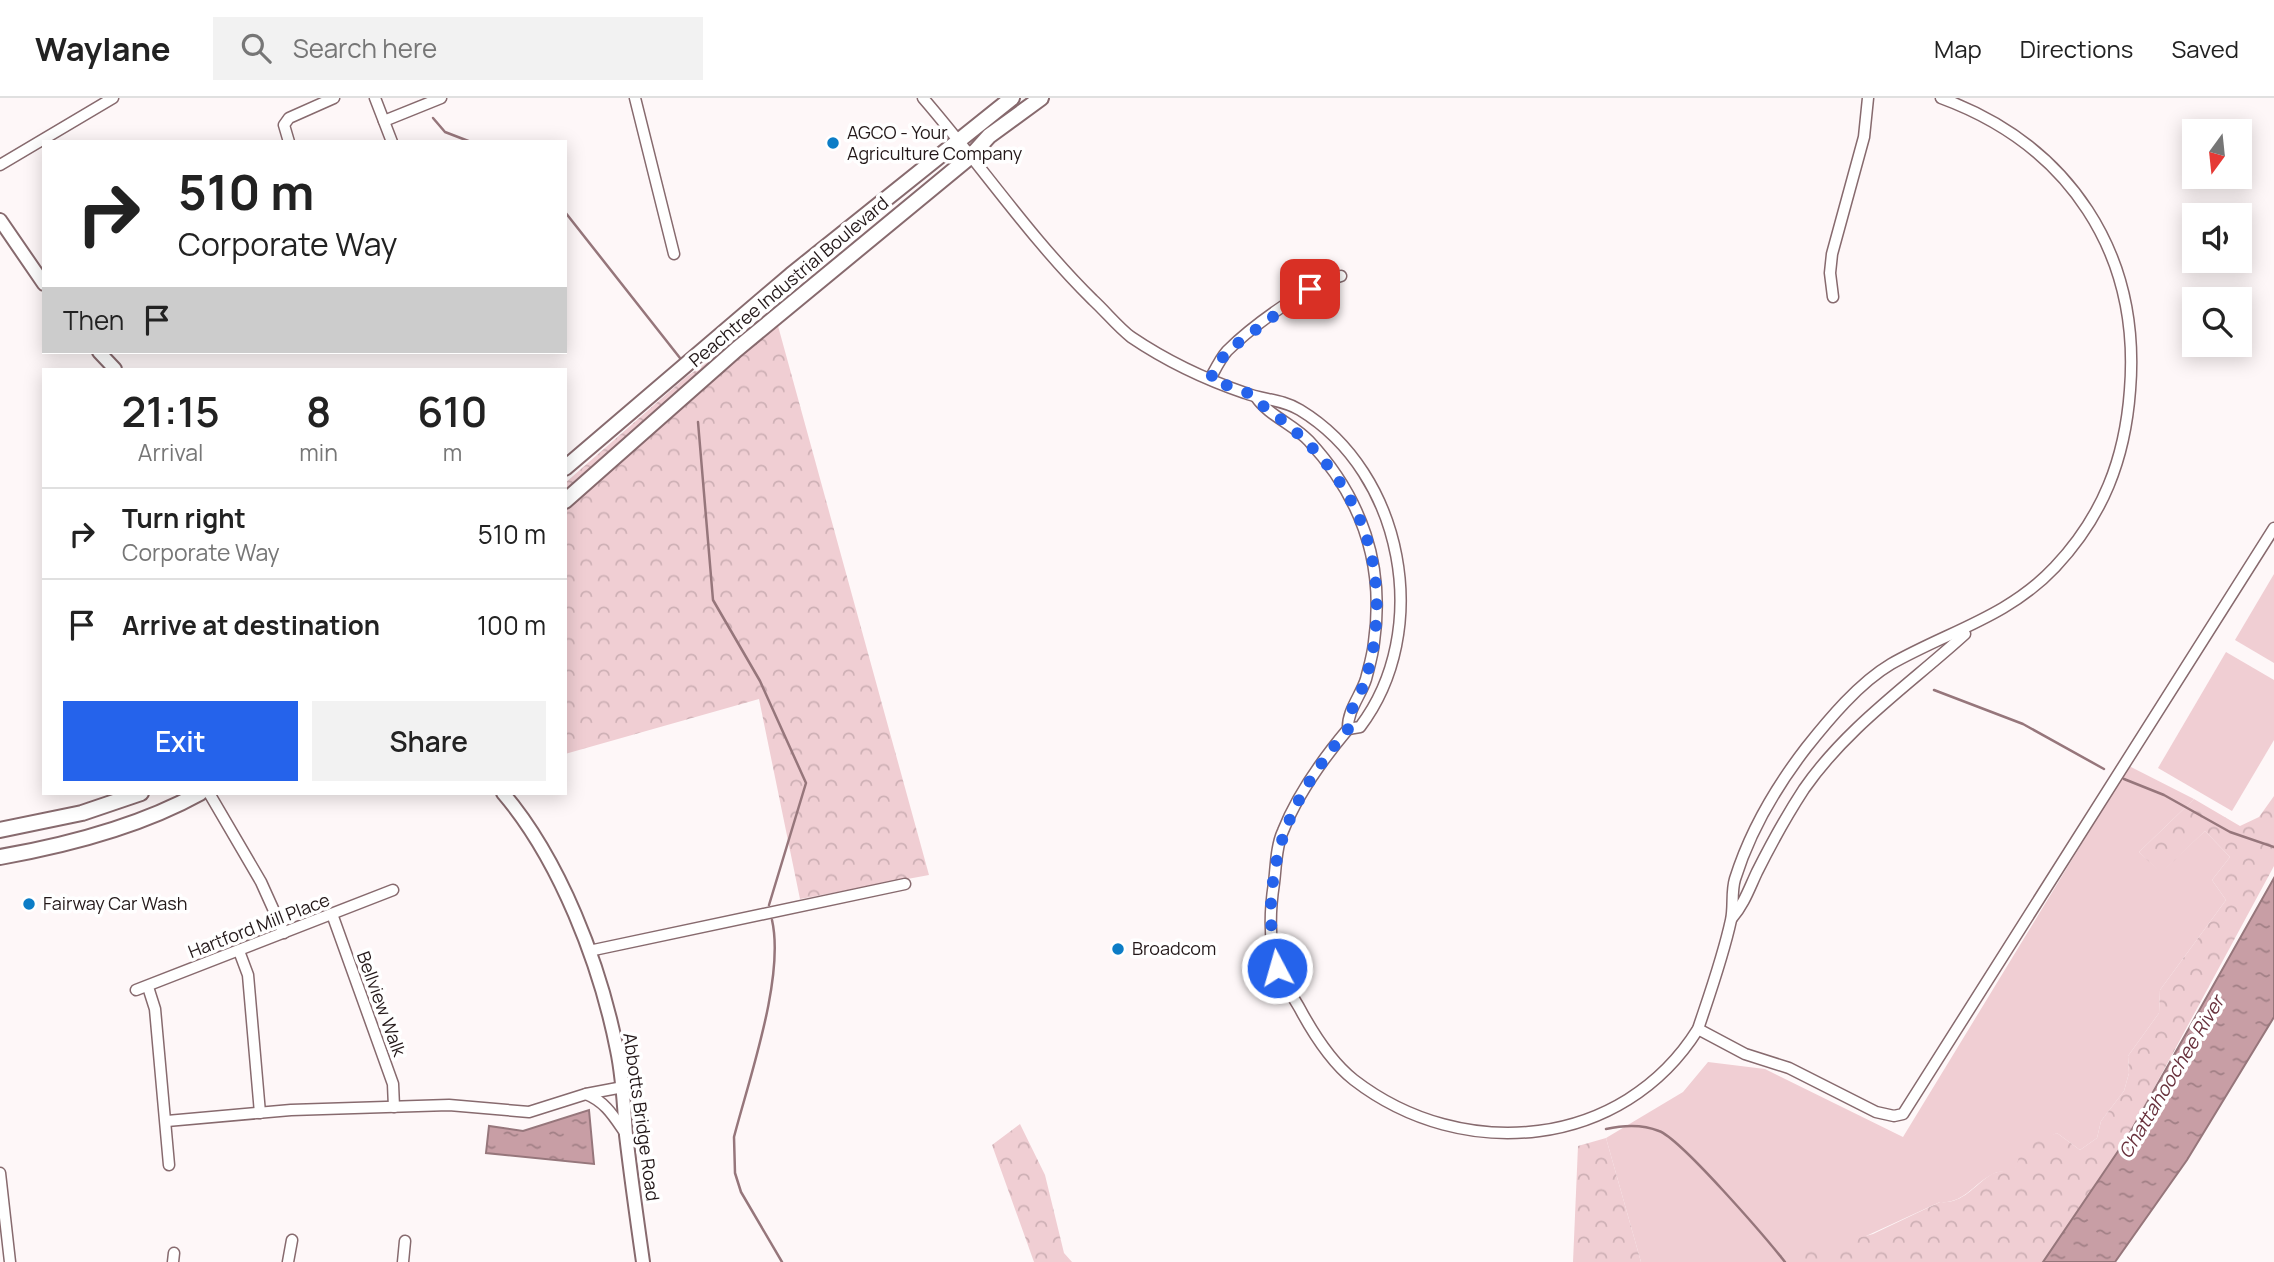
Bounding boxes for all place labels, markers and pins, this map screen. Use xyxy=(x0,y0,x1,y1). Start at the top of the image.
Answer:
place label: AGCO - Your Agriculture Company xyxy=(847,120,1023,165)
marker: AGCO - Your Agriculture Company xyxy=(825,135,841,151)
pin xyxy=(1280,259,1340,319)
place label: Fairway Car Wash xyxy=(43,891,187,915)
marker: Fairway Car Wash xyxy=(21,896,37,912)
place label: Broadcom xyxy=(1132,936,1216,960)
marker: Broadcom xyxy=(1110,941,1126,957)

